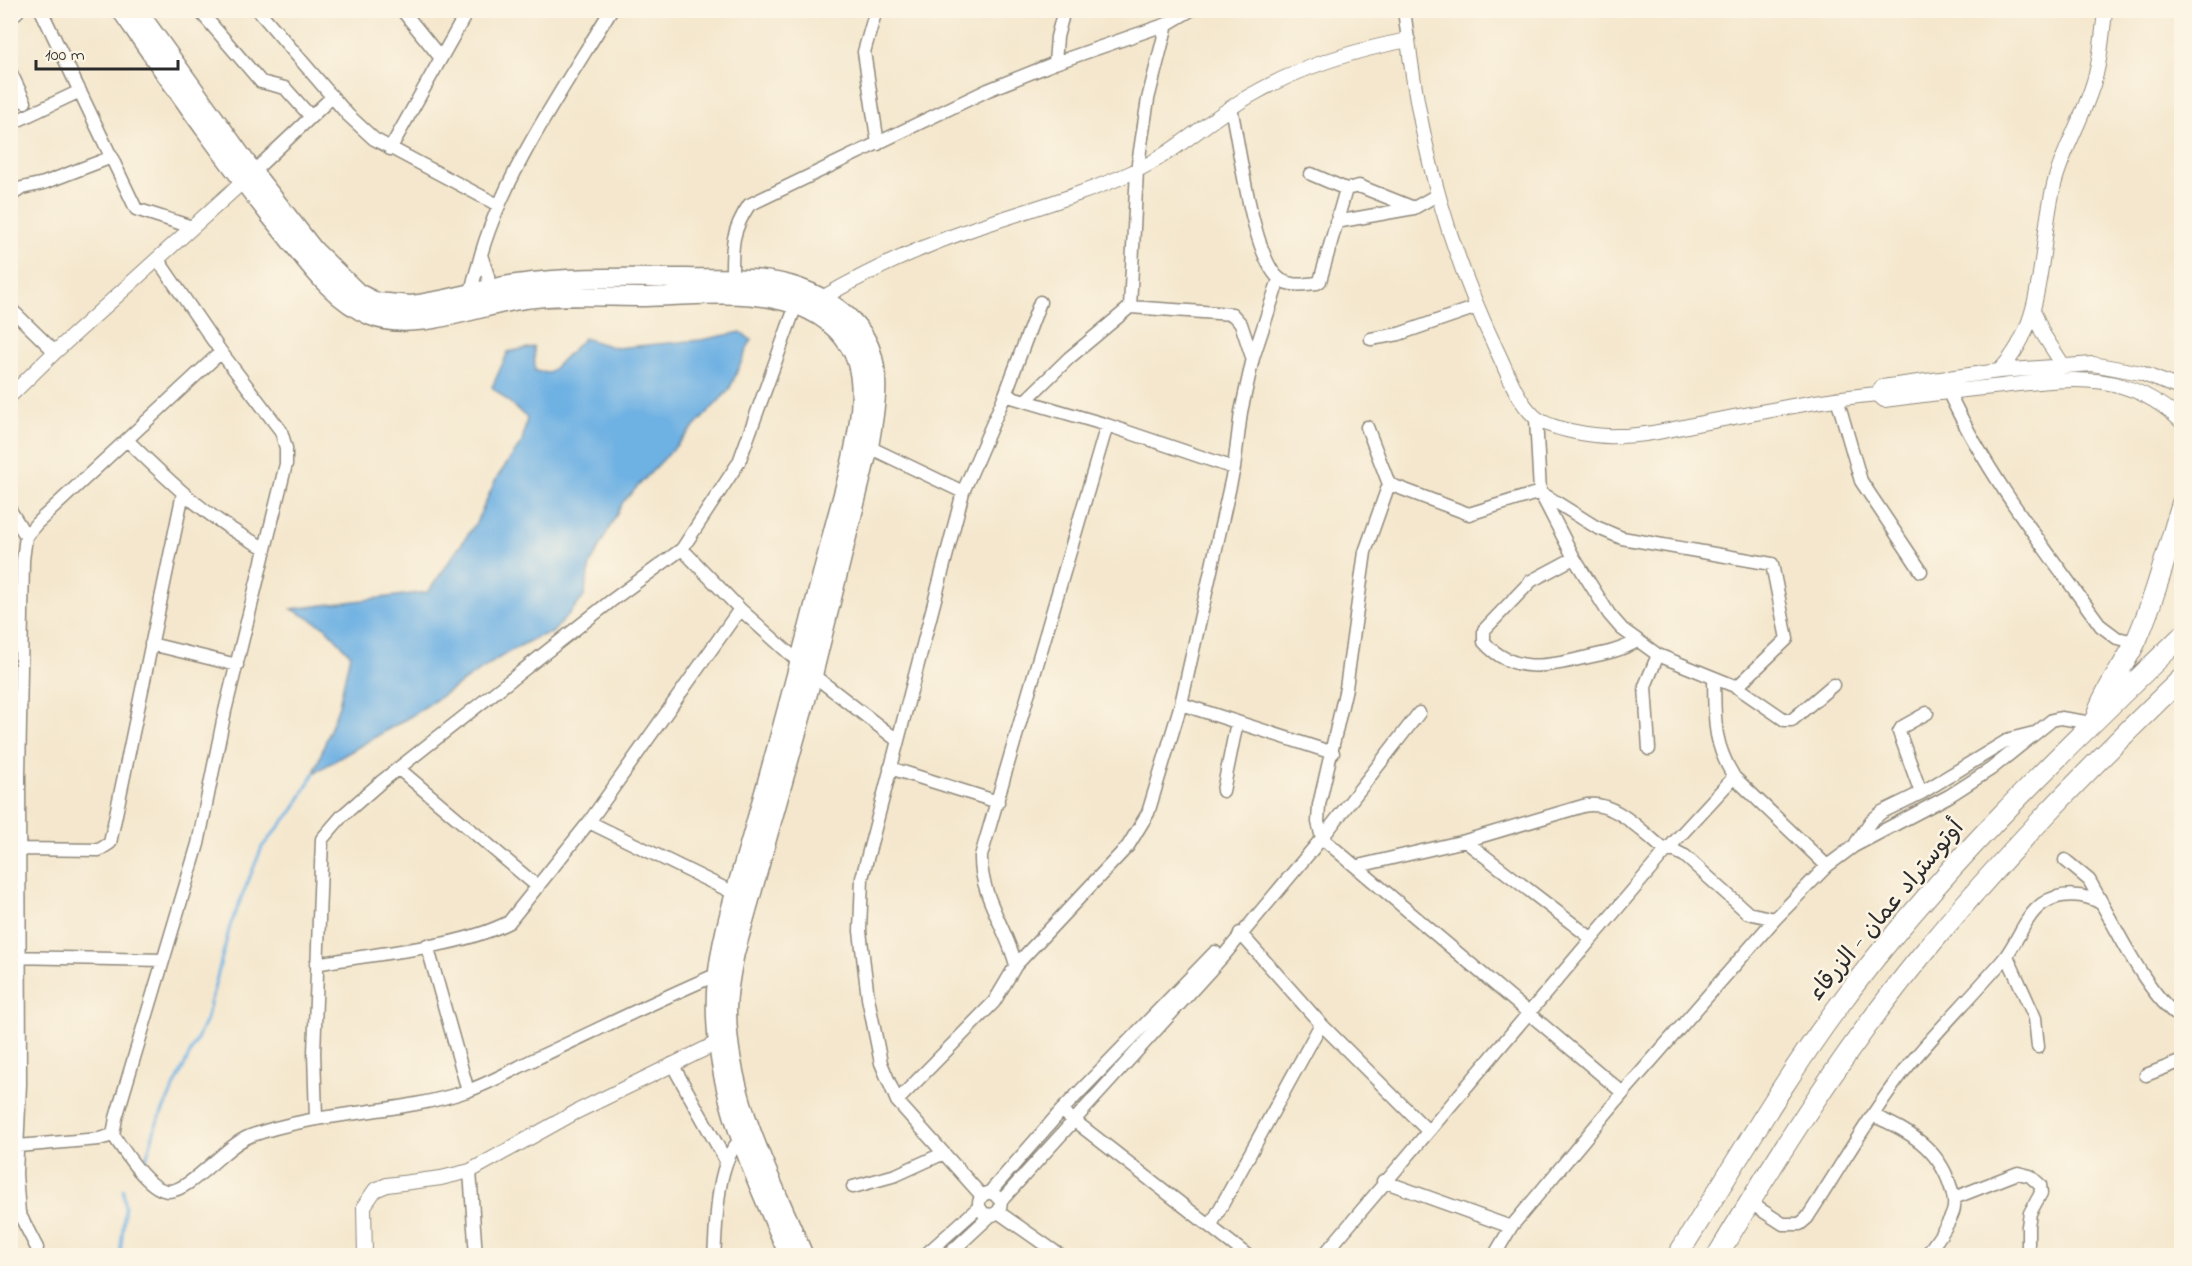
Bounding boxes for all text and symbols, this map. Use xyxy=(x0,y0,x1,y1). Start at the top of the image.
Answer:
scale bar xyxy=(36,33,178,71)
text: 100 m xyxy=(45,43,85,69)
street label: أوتوستراد عمان - الزرقاء xyxy=(1801,813,1974,1009)

